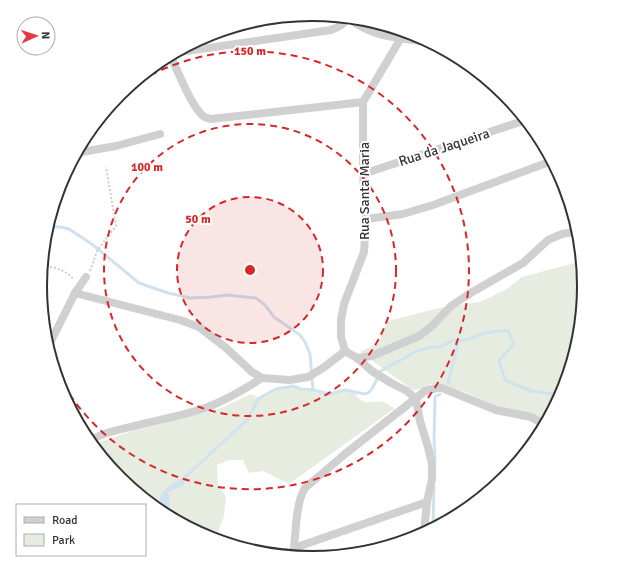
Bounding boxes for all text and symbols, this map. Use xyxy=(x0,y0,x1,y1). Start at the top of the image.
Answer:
north arrow xyxy=(16,16,56,56)
text: N xyxy=(39,31,52,40)
text: 150 m xyxy=(234,44,266,59)
street label: Rua da Jaqueira xyxy=(397,125,492,170)
street label: Rua Santa Maria xyxy=(356,142,373,240)
text: 100 m xyxy=(131,160,163,175)
text: 50 m xyxy=(185,212,211,227)
centre of rings xyxy=(243,263,257,277)
legend xyxy=(16,504,146,556)
text: Road xyxy=(52,513,78,528)
text: Park xyxy=(52,533,75,548)

